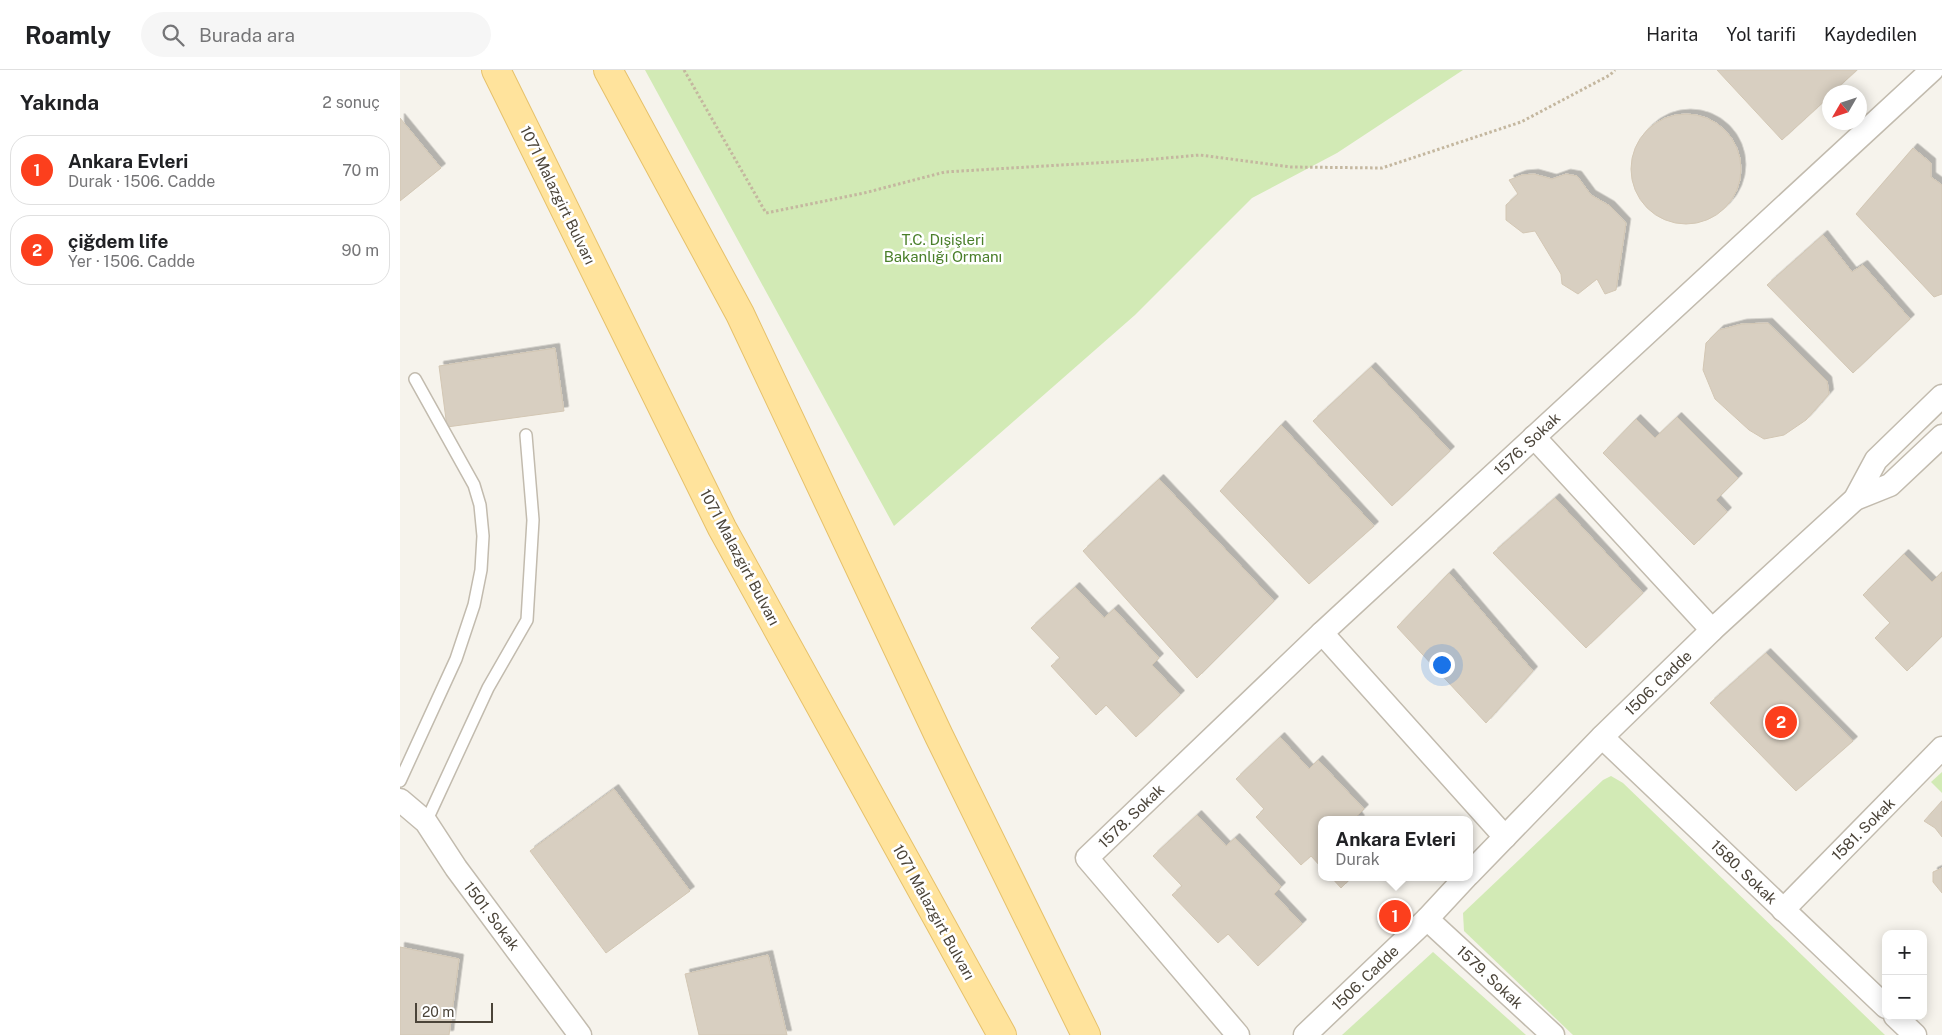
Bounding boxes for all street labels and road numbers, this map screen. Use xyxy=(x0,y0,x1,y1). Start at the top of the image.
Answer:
street label: 1071 Malazgirt Bulvarı xyxy=(517,123,599,267)
street label: 1576. Sokak xyxy=(1490,409,1564,479)
street label: 1071 Malazgirt Bulvarı xyxy=(697,486,783,628)
street label: 1506. Cadde xyxy=(1621,647,1695,719)
street label: 1578. Sokak xyxy=(1095,781,1167,851)
street label: 1581. Sokak xyxy=(1828,794,1898,864)
street label: 1580. Sokak xyxy=(1708,836,1780,908)
street label: 1071 Malazgirt Bulvarı xyxy=(890,841,978,983)
street label: 1501. Sokak xyxy=(461,878,523,954)
street label: 1506. Cadde xyxy=(1328,942,1402,1014)
street label: 1579. Sokak xyxy=(1453,942,1527,1012)

